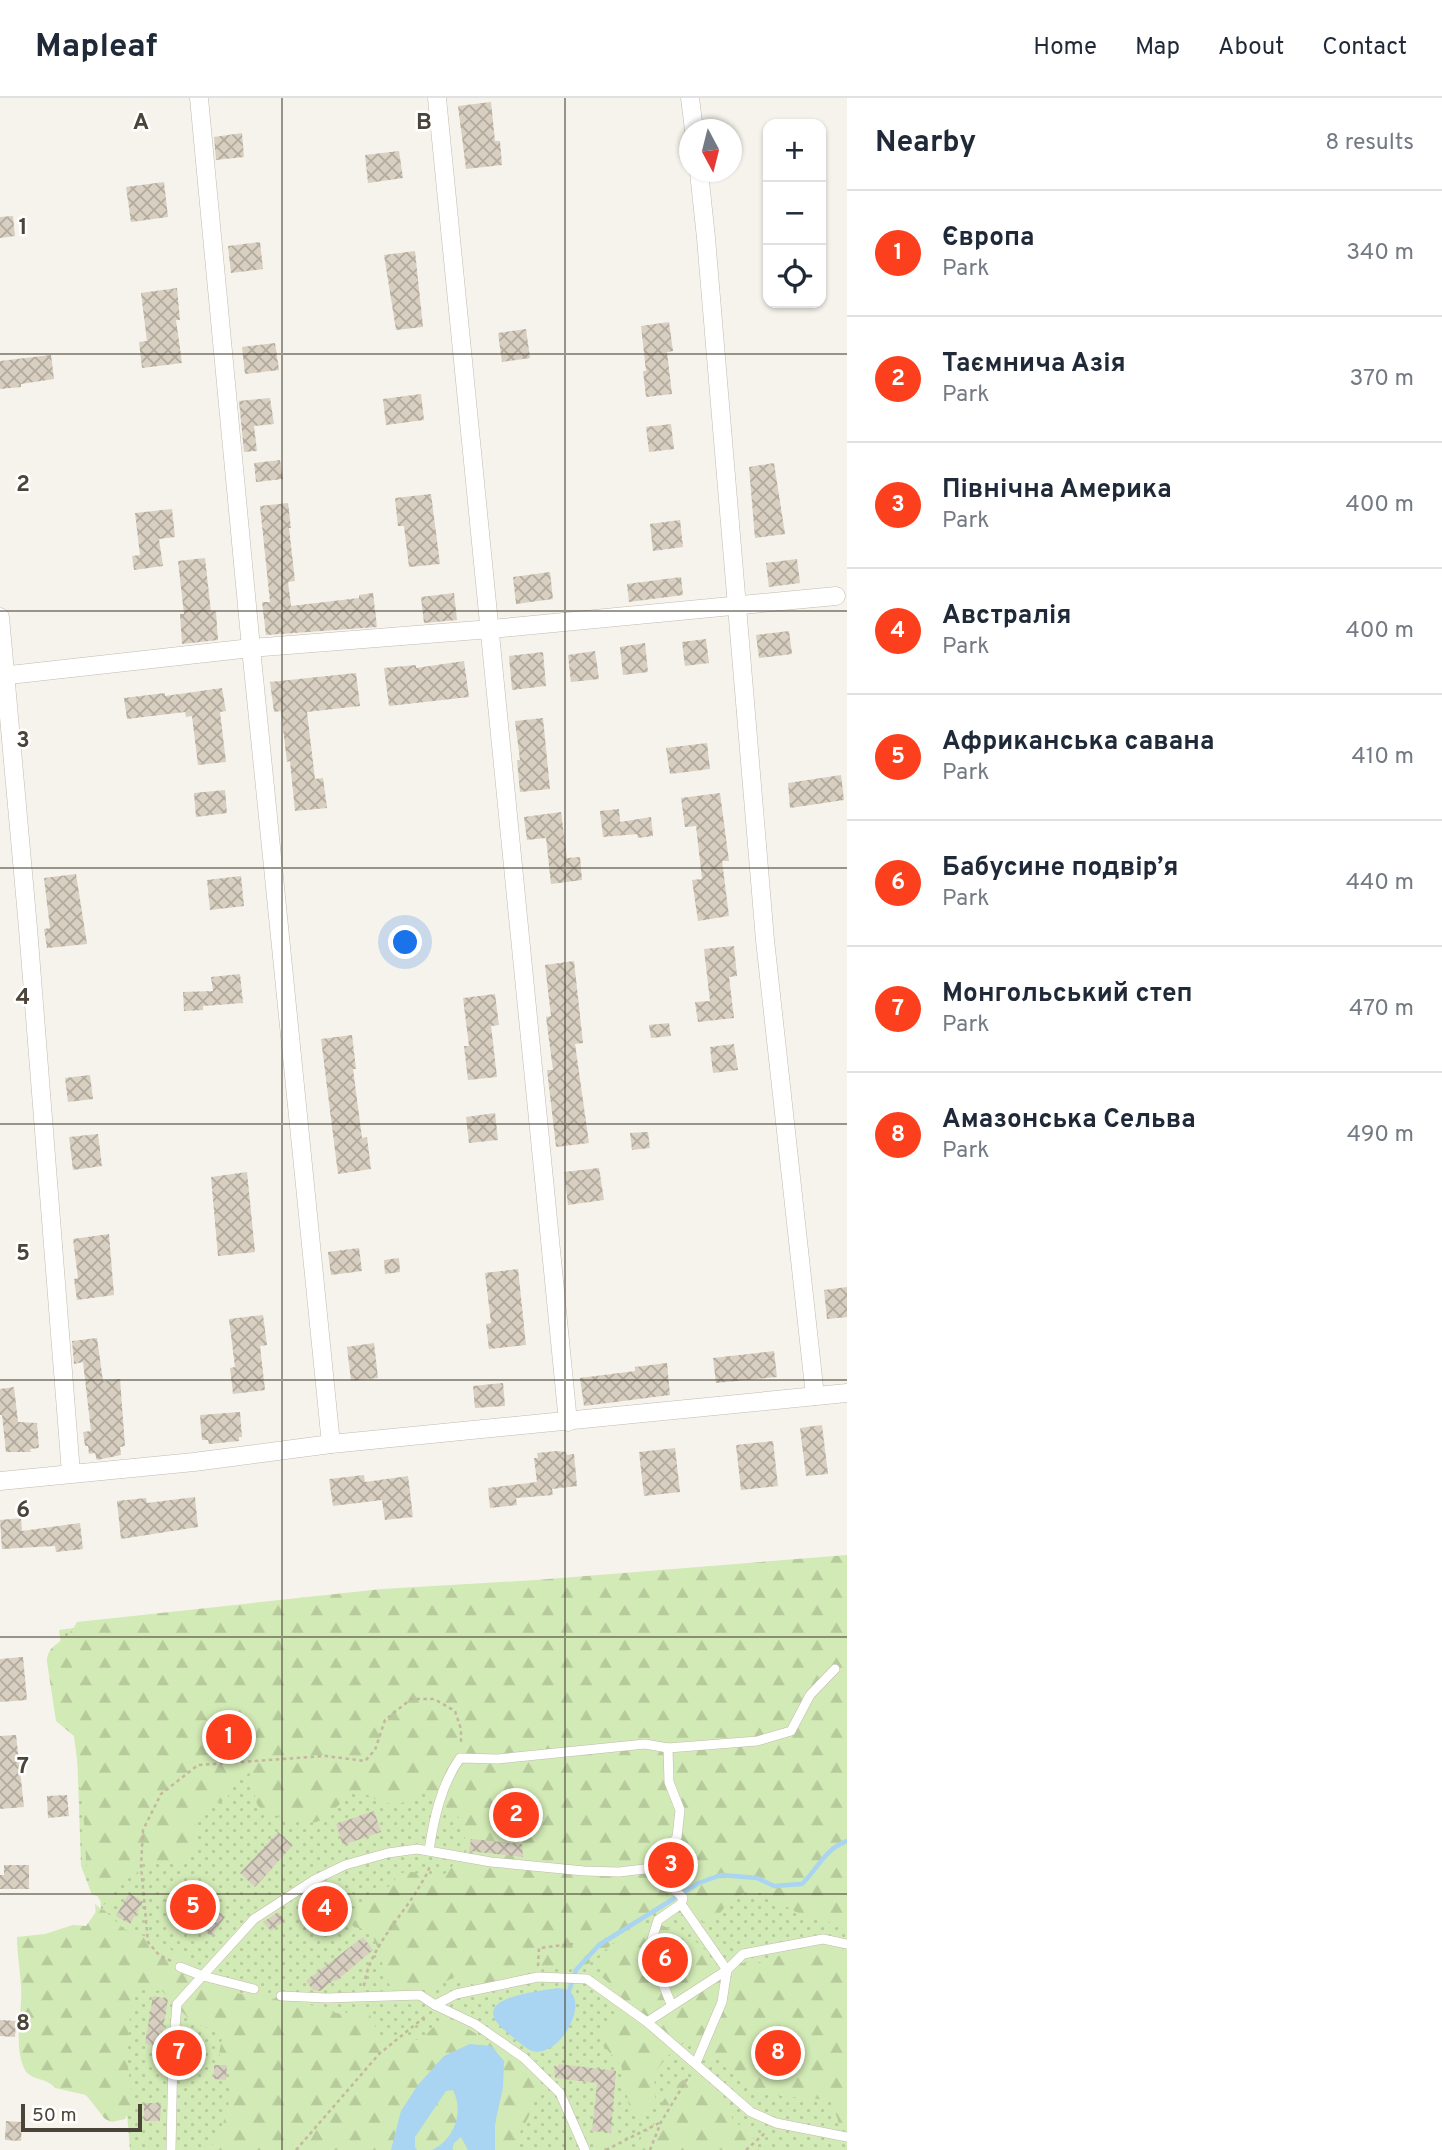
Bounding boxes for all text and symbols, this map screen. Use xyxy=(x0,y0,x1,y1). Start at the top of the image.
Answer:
text: Mapleaf xyxy=(35,27,158,69)
text: Home xyxy=(1033,33,1097,63)
text: Map xyxy=(1135,33,1180,63)
text: About xyxy=(1218,33,1284,63)
text: Contact xyxy=(1322,33,1407,63)
text: A xyxy=(133,109,149,138)
text: B xyxy=(416,109,432,138)
north arrow xyxy=(679,119,742,182)
map controls xyxy=(763,119,826,308)
button: + xyxy=(763,119,826,182)
text: Nearby xyxy=(875,125,976,162)
text: 8 results xyxy=(1325,129,1414,158)
button: − xyxy=(763,182,826,245)
text: 1 xyxy=(18,214,28,243)
text: Європа xyxy=(942,222,1034,255)
text: 1 xyxy=(893,239,903,268)
text: 340 m xyxy=(1346,239,1414,268)
button: locate xyxy=(763,245,826,308)
text: Park xyxy=(942,255,989,284)
text: Таємнича Азія xyxy=(942,348,1126,381)
text: 2 xyxy=(891,365,905,394)
text: 370 m xyxy=(1349,365,1414,394)
text: Park xyxy=(942,381,989,410)
text: 2 xyxy=(16,471,30,500)
text: Північна Америка xyxy=(942,474,1172,507)
text: 3 xyxy=(891,491,905,520)
text: 400 m xyxy=(1345,491,1414,520)
text: Park xyxy=(942,507,989,536)
text: Австралія xyxy=(942,600,1071,633)
text: 4 xyxy=(891,617,905,646)
text: 400 m xyxy=(1345,617,1414,646)
text: Park xyxy=(942,633,989,662)
text: Африканська савана xyxy=(942,726,1214,759)
text: 3 xyxy=(16,727,30,756)
text: 5 xyxy=(891,743,905,772)
text: 410 m xyxy=(1351,743,1414,772)
text: Park xyxy=(942,759,989,788)
text: Бабусине подвір’я xyxy=(942,852,1178,885)
text: 6 xyxy=(891,869,905,898)
text: 440 m xyxy=(1346,869,1414,898)
text: Park xyxy=(942,885,989,914)
your location xyxy=(388,925,422,959)
text: Монгольський степ xyxy=(942,978,1193,1011)
text: 4 xyxy=(16,984,30,1013)
text: 7 xyxy=(892,995,904,1024)
text: 470 m xyxy=(1349,995,1414,1024)
text: Park xyxy=(942,1011,989,1040)
text: Амазонська Сельва xyxy=(942,1104,1196,1137)
text: 8 xyxy=(891,1121,905,1150)
text: 490 m xyxy=(1347,1121,1414,1150)
text: Park xyxy=(942,1137,989,1166)
text: 5 xyxy=(16,1240,30,1269)
text: 6 xyxy=(16,1497,30,1526)
pin: 1 xyxy=(206,1711,252,1763)
text: 7 xyxy=(17,1753,29,1782)
pin: 2 xyxy=(493,1789,539,1841)
pin: 3 xyxy=(648,1839,694,1891)
pin: 5 xyxy=(170,1881,216,1933)
pin: 4 xyxy=(302,1883,348,1935)
pin: 6 xyxy=(642,1934,688,1986)
text: 8 xyxy=(16,2010,30,2039)
pin: 7 xyxy=(156,2027,202,2079)
pin: 8 xyxy=(755,2027,801,2079)
scale bar xyxy=(21,2101,142,2133)
text: 50 m xyxy=(32,2104,77,2128)

